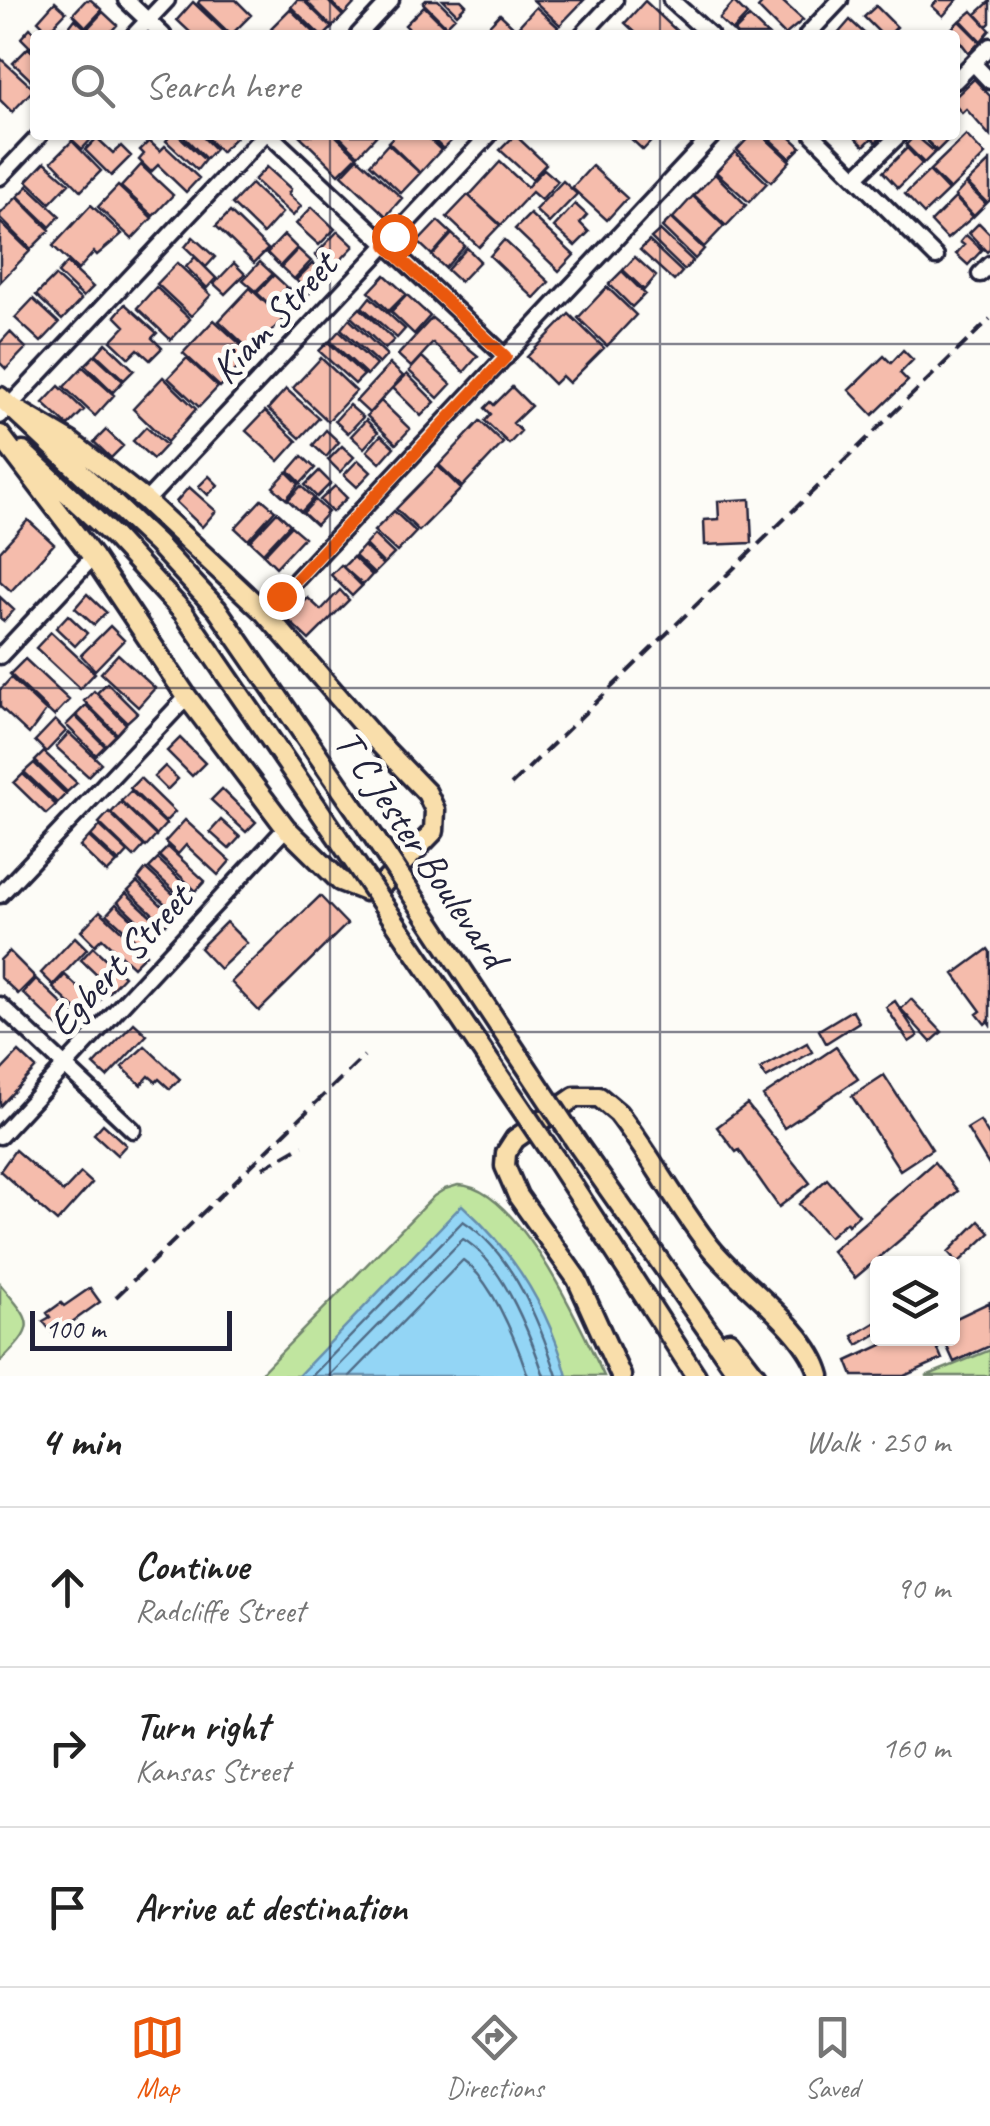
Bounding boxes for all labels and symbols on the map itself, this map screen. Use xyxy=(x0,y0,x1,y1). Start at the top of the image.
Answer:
route start xyxy=(372,214,418,260)
street label: Kiam Street xyxy=(200,239,350,394)
route end xyxy=(259,574,305,620)
street label: T C Jester Boulevard xyxy=(323,720,523,982)
street label: Egbert Street xyxy=(37,872,205,1047)
scale bar xyxy=(30,1306,232,1350)

